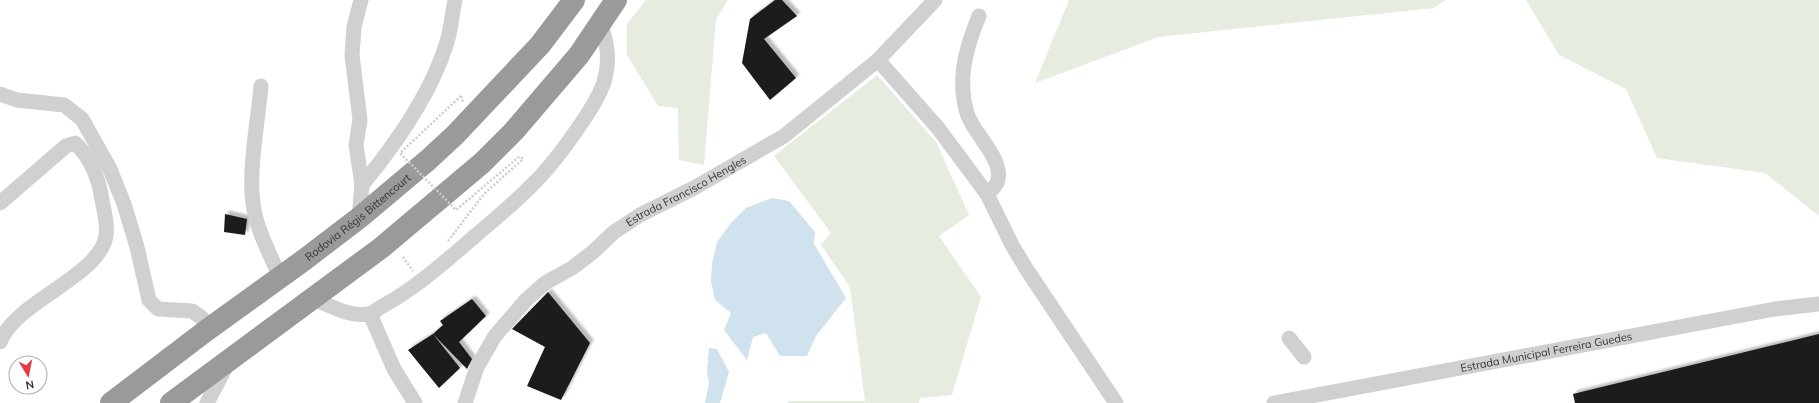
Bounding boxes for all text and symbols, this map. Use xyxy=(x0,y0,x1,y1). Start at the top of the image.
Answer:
street label: Estrada Francisco Hengles xyxy=(623,152,749,229)
street label: Rodovia Régis Bittencourt xyxy=(302,170,414,264)
street label: Estrada Municipal Ferreira Guedes xyxy=(1459,329,1633,375)
north arrow xyxy=(8,355,48,395)
text: N xyxy=(24,377,35,392)

